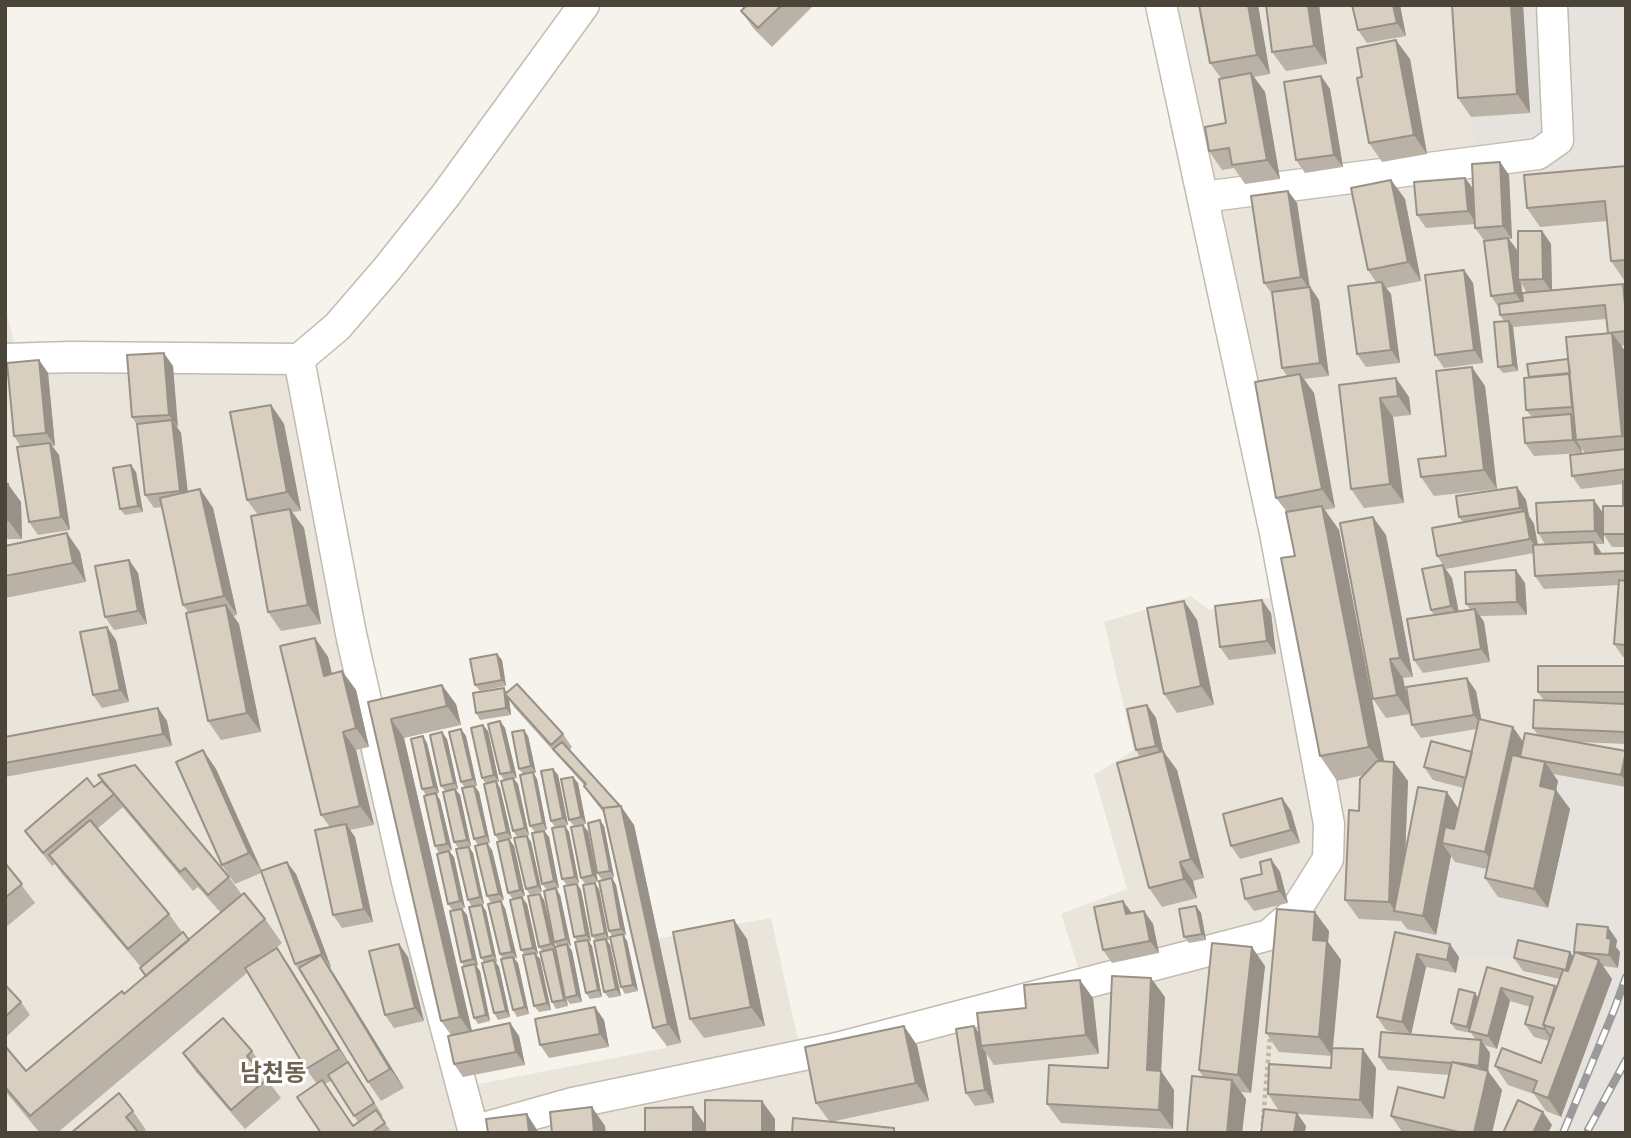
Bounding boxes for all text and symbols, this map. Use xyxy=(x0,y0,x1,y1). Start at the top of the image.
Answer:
district label: 남천동 xyxy=(240,1060,306,1088)

